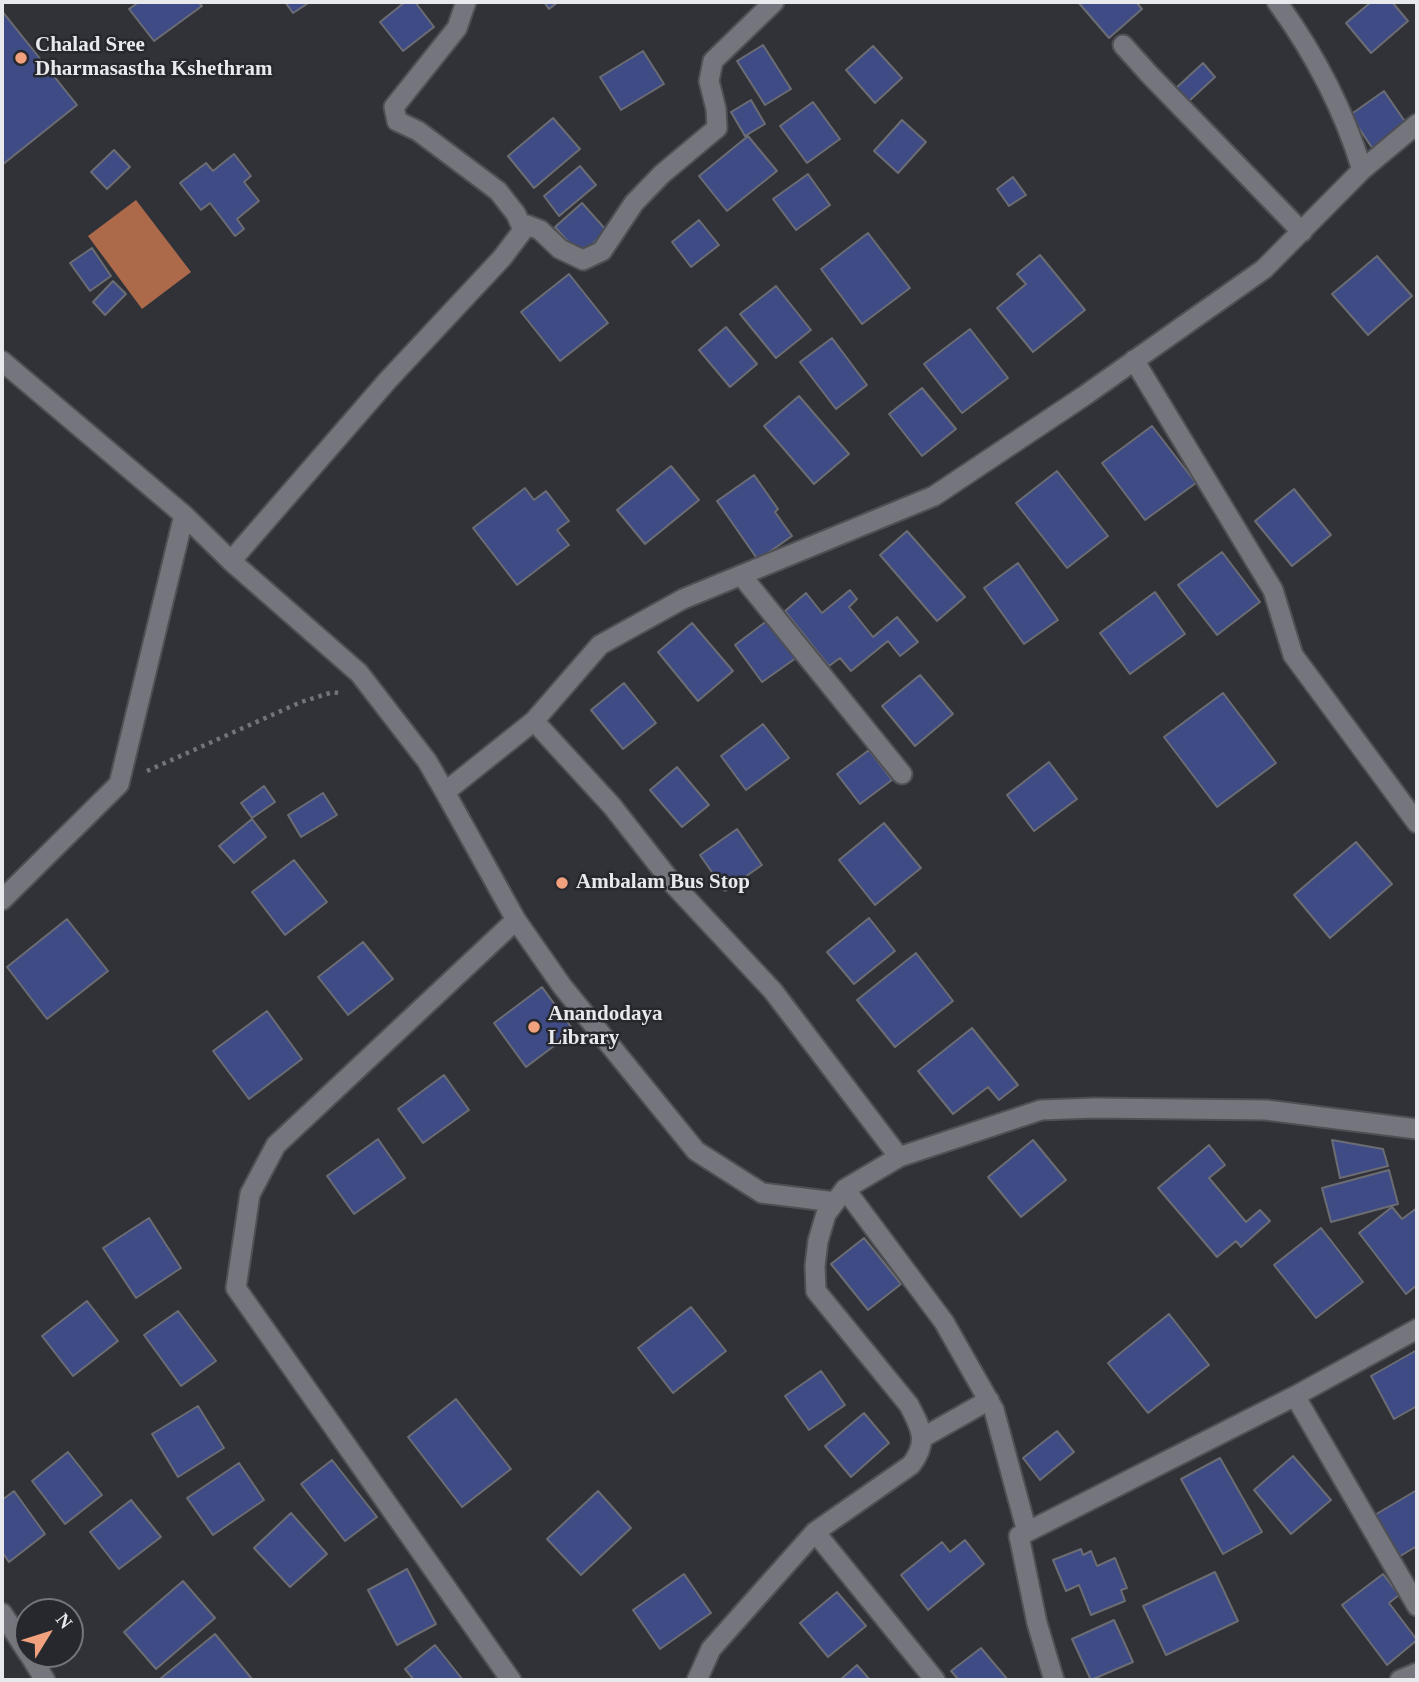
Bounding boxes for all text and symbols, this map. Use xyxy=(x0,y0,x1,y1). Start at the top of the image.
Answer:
place label: Chalad Sree Dharmasastha Kshethram xyxy=(35,33,272,83)
marker: Chalad Sree Dharmasastha Kshethram xyxy=(13,50,29,66)
place label: Ambalam Bus Stop xyxy=(576,870,750,896)
marker: Ambalam Bus Stop xyxy=(554,875,570,891)
place label: Anandodaya Library xyxy=(548,1002,662,1052)
marker: Anandodaya Library xyxy=(526,1019,542,1035)
north arrow xyxy=(14,1598,84,1668)
text: N xyxy=(52,1609,77,1633)

